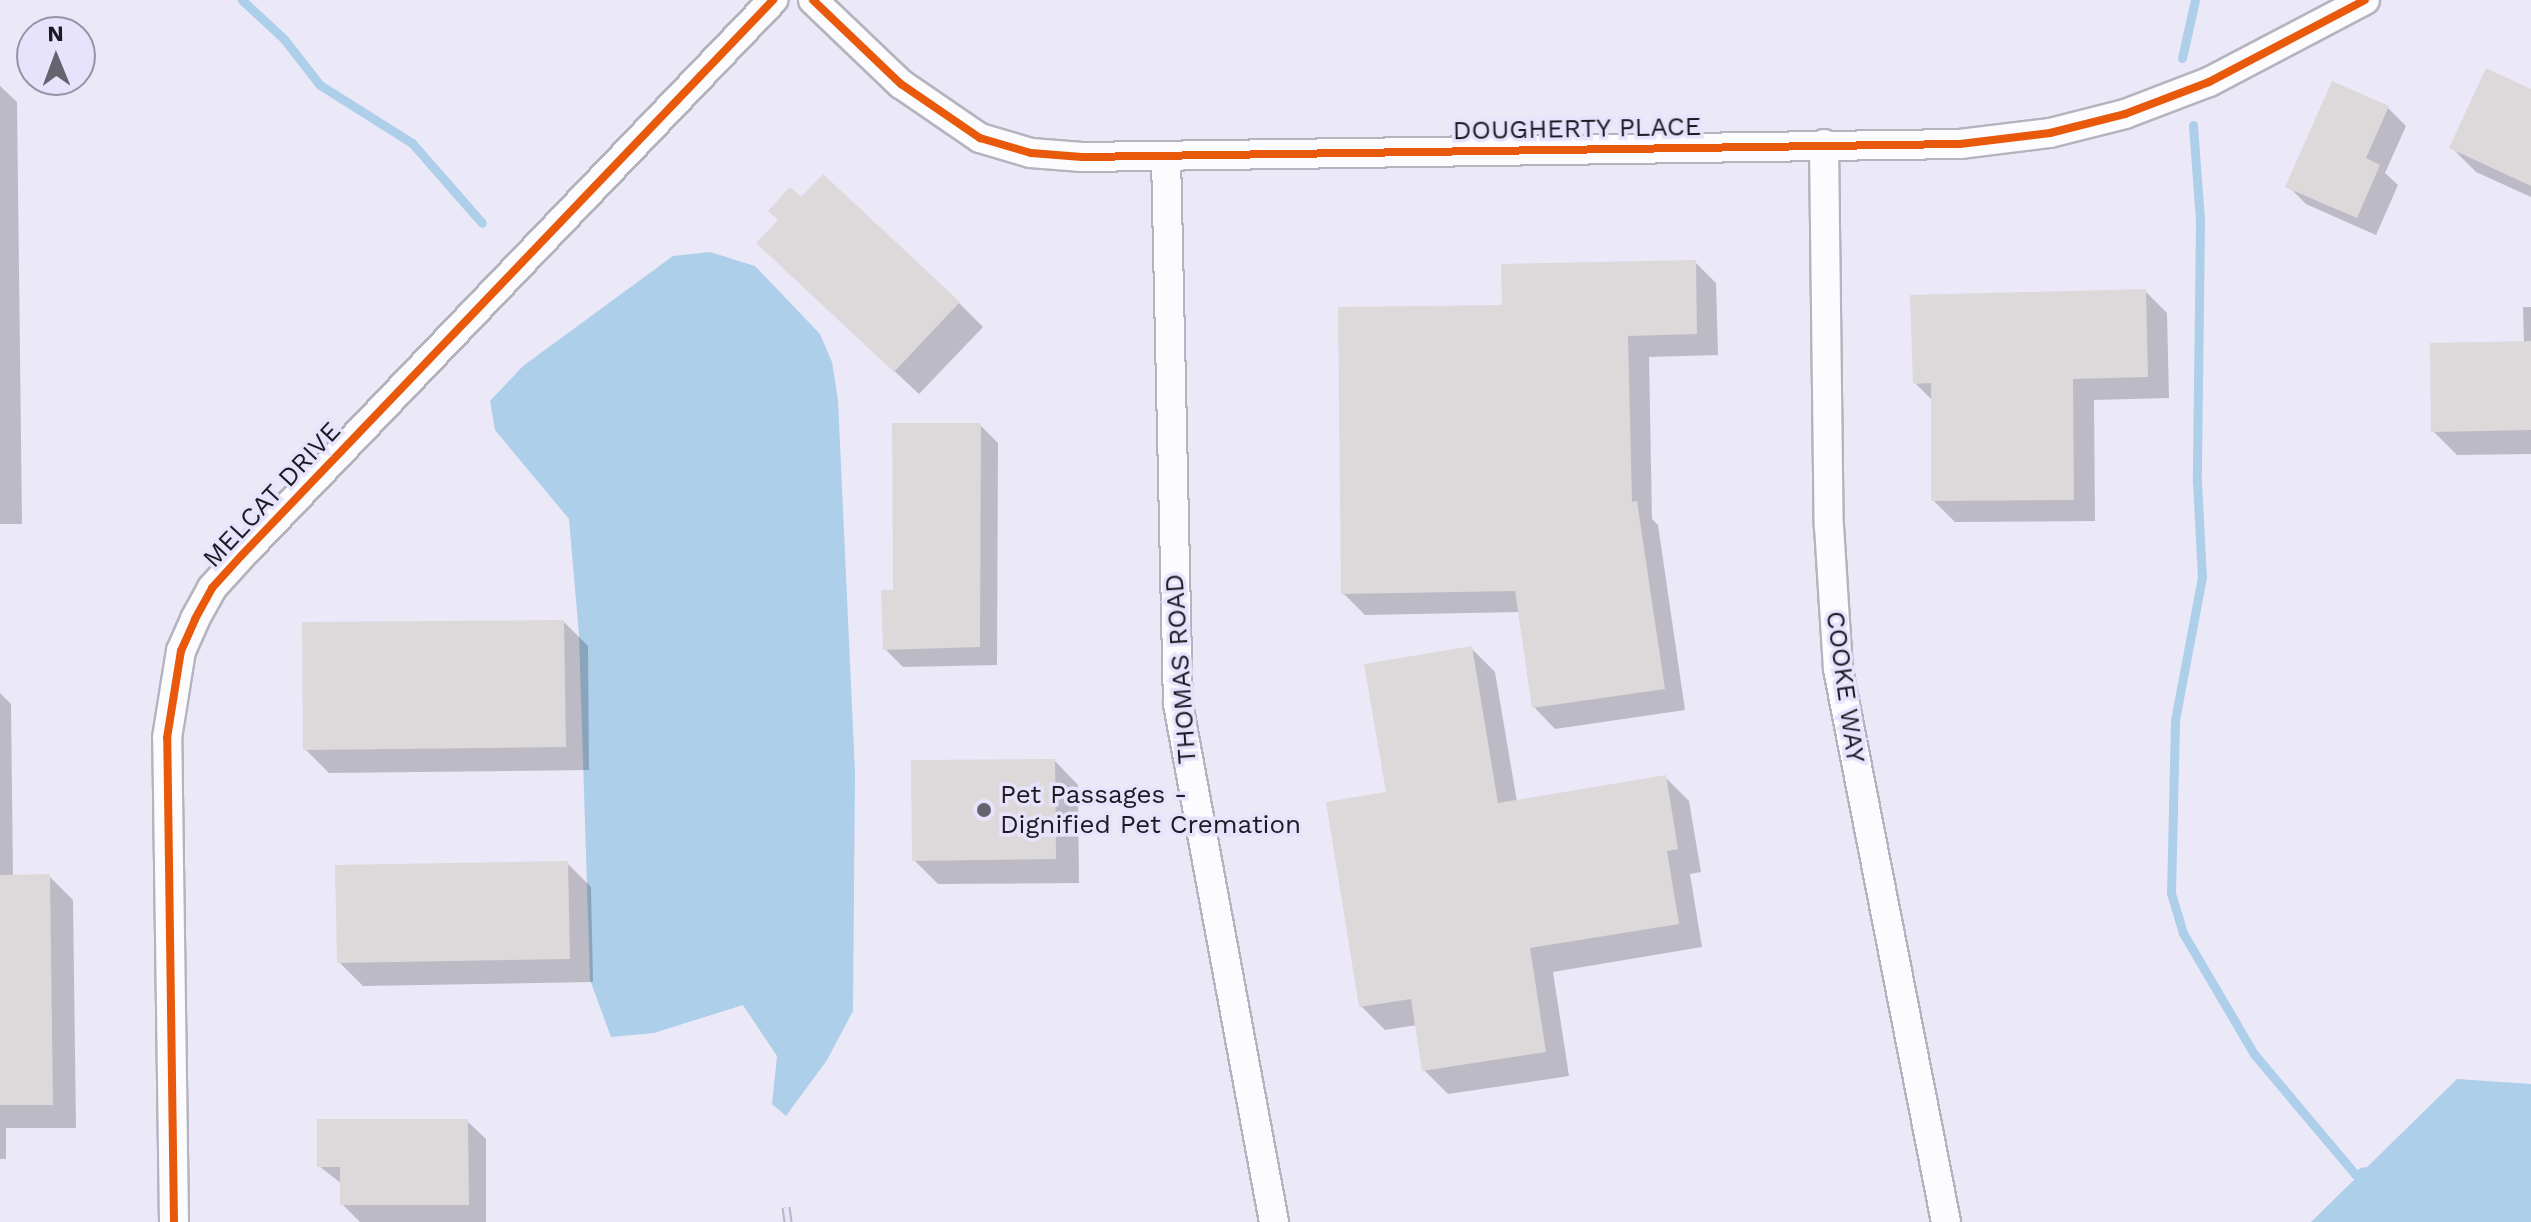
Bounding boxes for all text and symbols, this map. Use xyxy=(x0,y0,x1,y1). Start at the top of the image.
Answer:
north arrow xyxy=(16,16,96,96)
text: N xyxy=(47,21,64,46)
street label: DOUGHERTY PLACE xyxy=(1452,111,1702,147)
street label: MELCAT DRIVE xyxy=(196,416,348,574)
street label: THOMAS ROAD xyxy=(1159,573,1203,765)
street label: COOKE WAY xyxy=(1819,609,1871,765)
place label: Pet Passages - Dignified Pet Cremation xyxy=(1000,779,1301,840)
marker: Pet Passages - Dignified Pet Cremation xyxy=(975,801,993,819)

